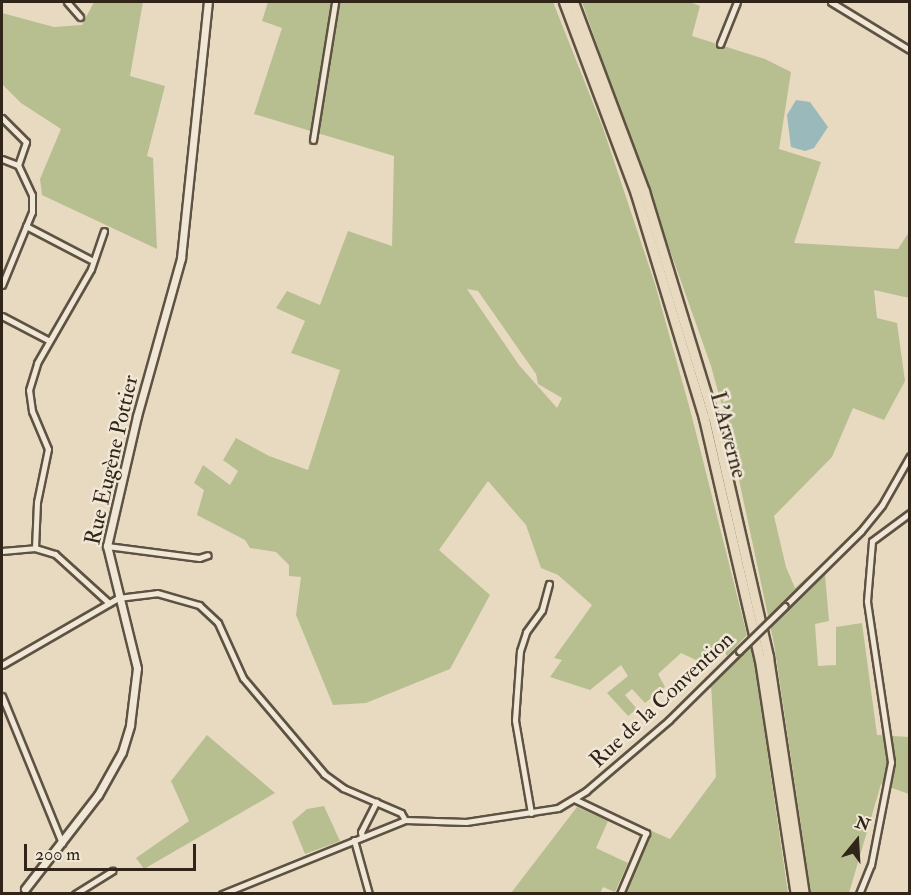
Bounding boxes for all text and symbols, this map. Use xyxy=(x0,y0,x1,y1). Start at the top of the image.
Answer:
street label: Rue Eugène Pottier xyxy=(80,373,144,547)
street label: L'Arverne xyxy=(704,389,752,481)
street label: Rue de la Convention xyxy=(585,627,739,773)
north arrow xyxy=(827,811,887,871)
text: N xyxy=(853,812,872,836)
scale bar xyxy=(27,832,200,870)
text: 200 m xyxy=(35,843,80,866)

